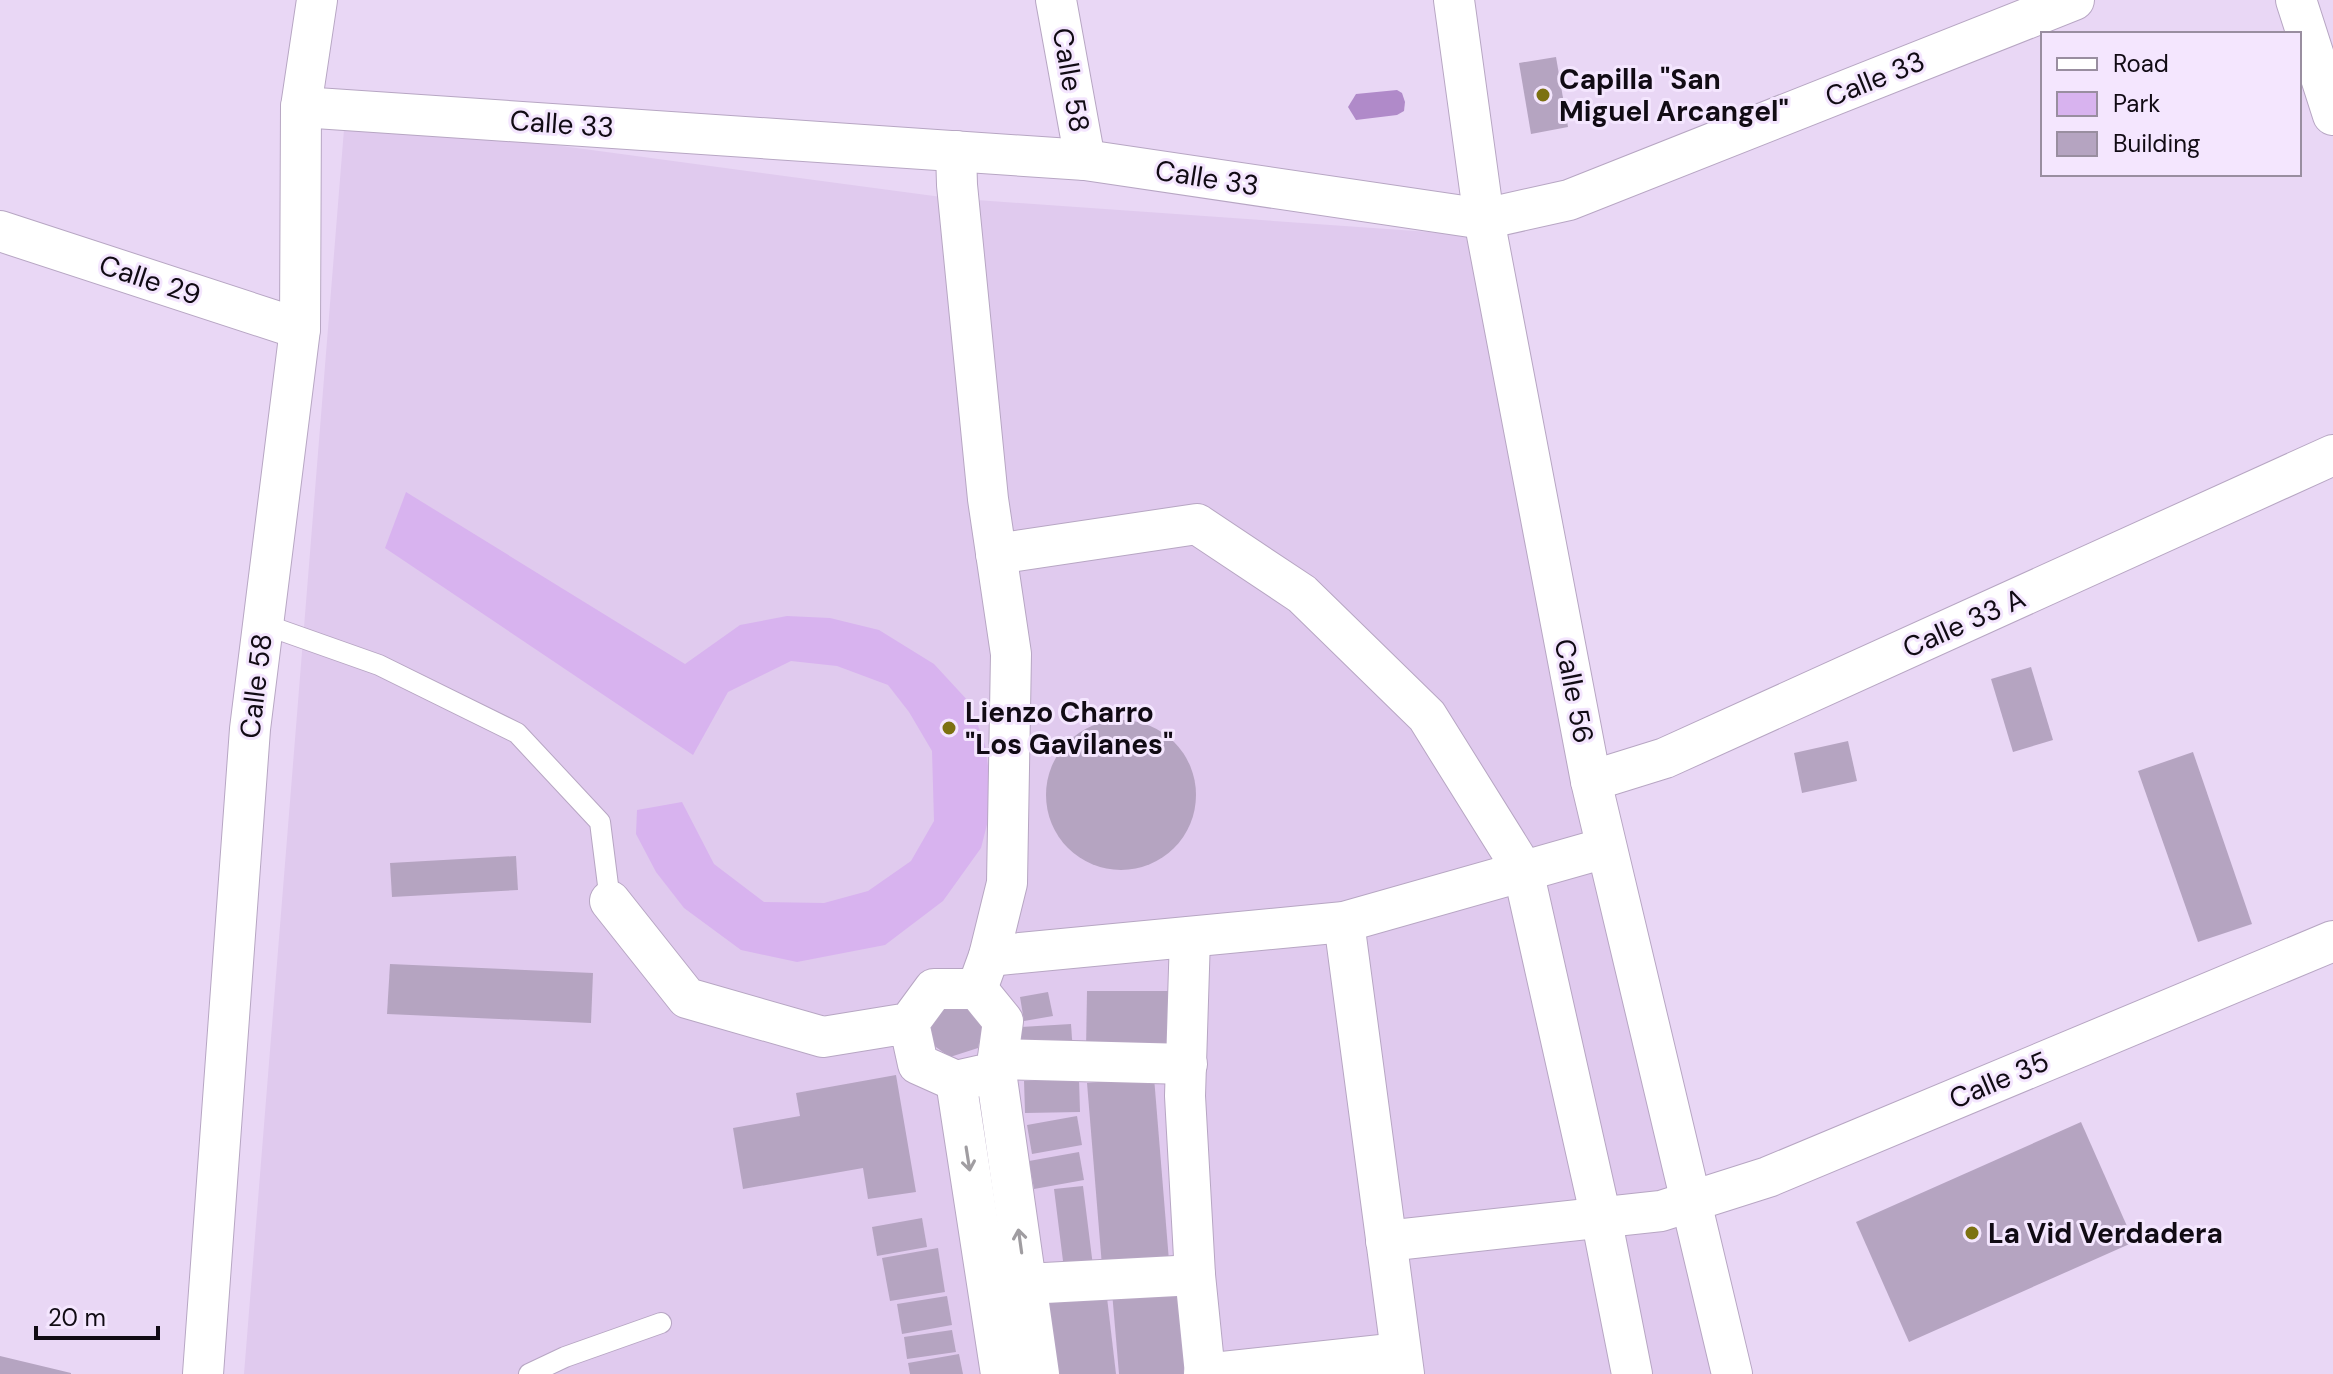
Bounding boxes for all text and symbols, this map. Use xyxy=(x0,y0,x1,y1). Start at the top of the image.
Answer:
street label: Calle 58 xyxy=(1044,25,1098,135)
legend xyxy=(2041,32,2301,176)
street label: Calle 33 xyxy=(1820,42,1930,116)
text: Road xyxy=(2113,48,2169,79)
place label: Capilla "San Miguel Arcangel" xyxy=(1559,61,1789,130)
marker: Capilla "San Miguel Arcangel" xyxy=(1534,86,1552,104)
text: Park xyxy=(2113,88,2160,119)
street label: Calle 33 xyxy=(509,102,615,146)
text: Building xyxy=(2113,128,2200,159)
street label: Calle 33 xyxy=(1153,152,1261,204)
street label: Calle 29 xyxy=(95,246,205,314)
street label: Calle 33 A xyxy=(1897,580,2031,666)
street label: Calle 58 xyxy=(231,632,281,740)
street label: Calle 56 xyxy=(1546,636,1602,746)
place label: Lienzo Charro "Los Gavilanes" xyxy=(965,694,1173,763)
marker: Lienzo Charro "Los Gavilanes" xyxy=(940,719,958,737)
street label: Calle 35 xyxy=(1944,1043,2054,1117)
one-way arrow xyxy=(961,1145,976,1171)
place label: La Vid Verdadera xyxy=(1988,1215,2223,1252)
marker: La Vid Verdadera xyxy=(1963,1224,1981,1242)
one-way arrow xyxy=(1012,1229,1027,1254)
scale bar xyxy=(36,1290,158,1340)
text: 20 m xyxy=(48,1302,106,1333)

